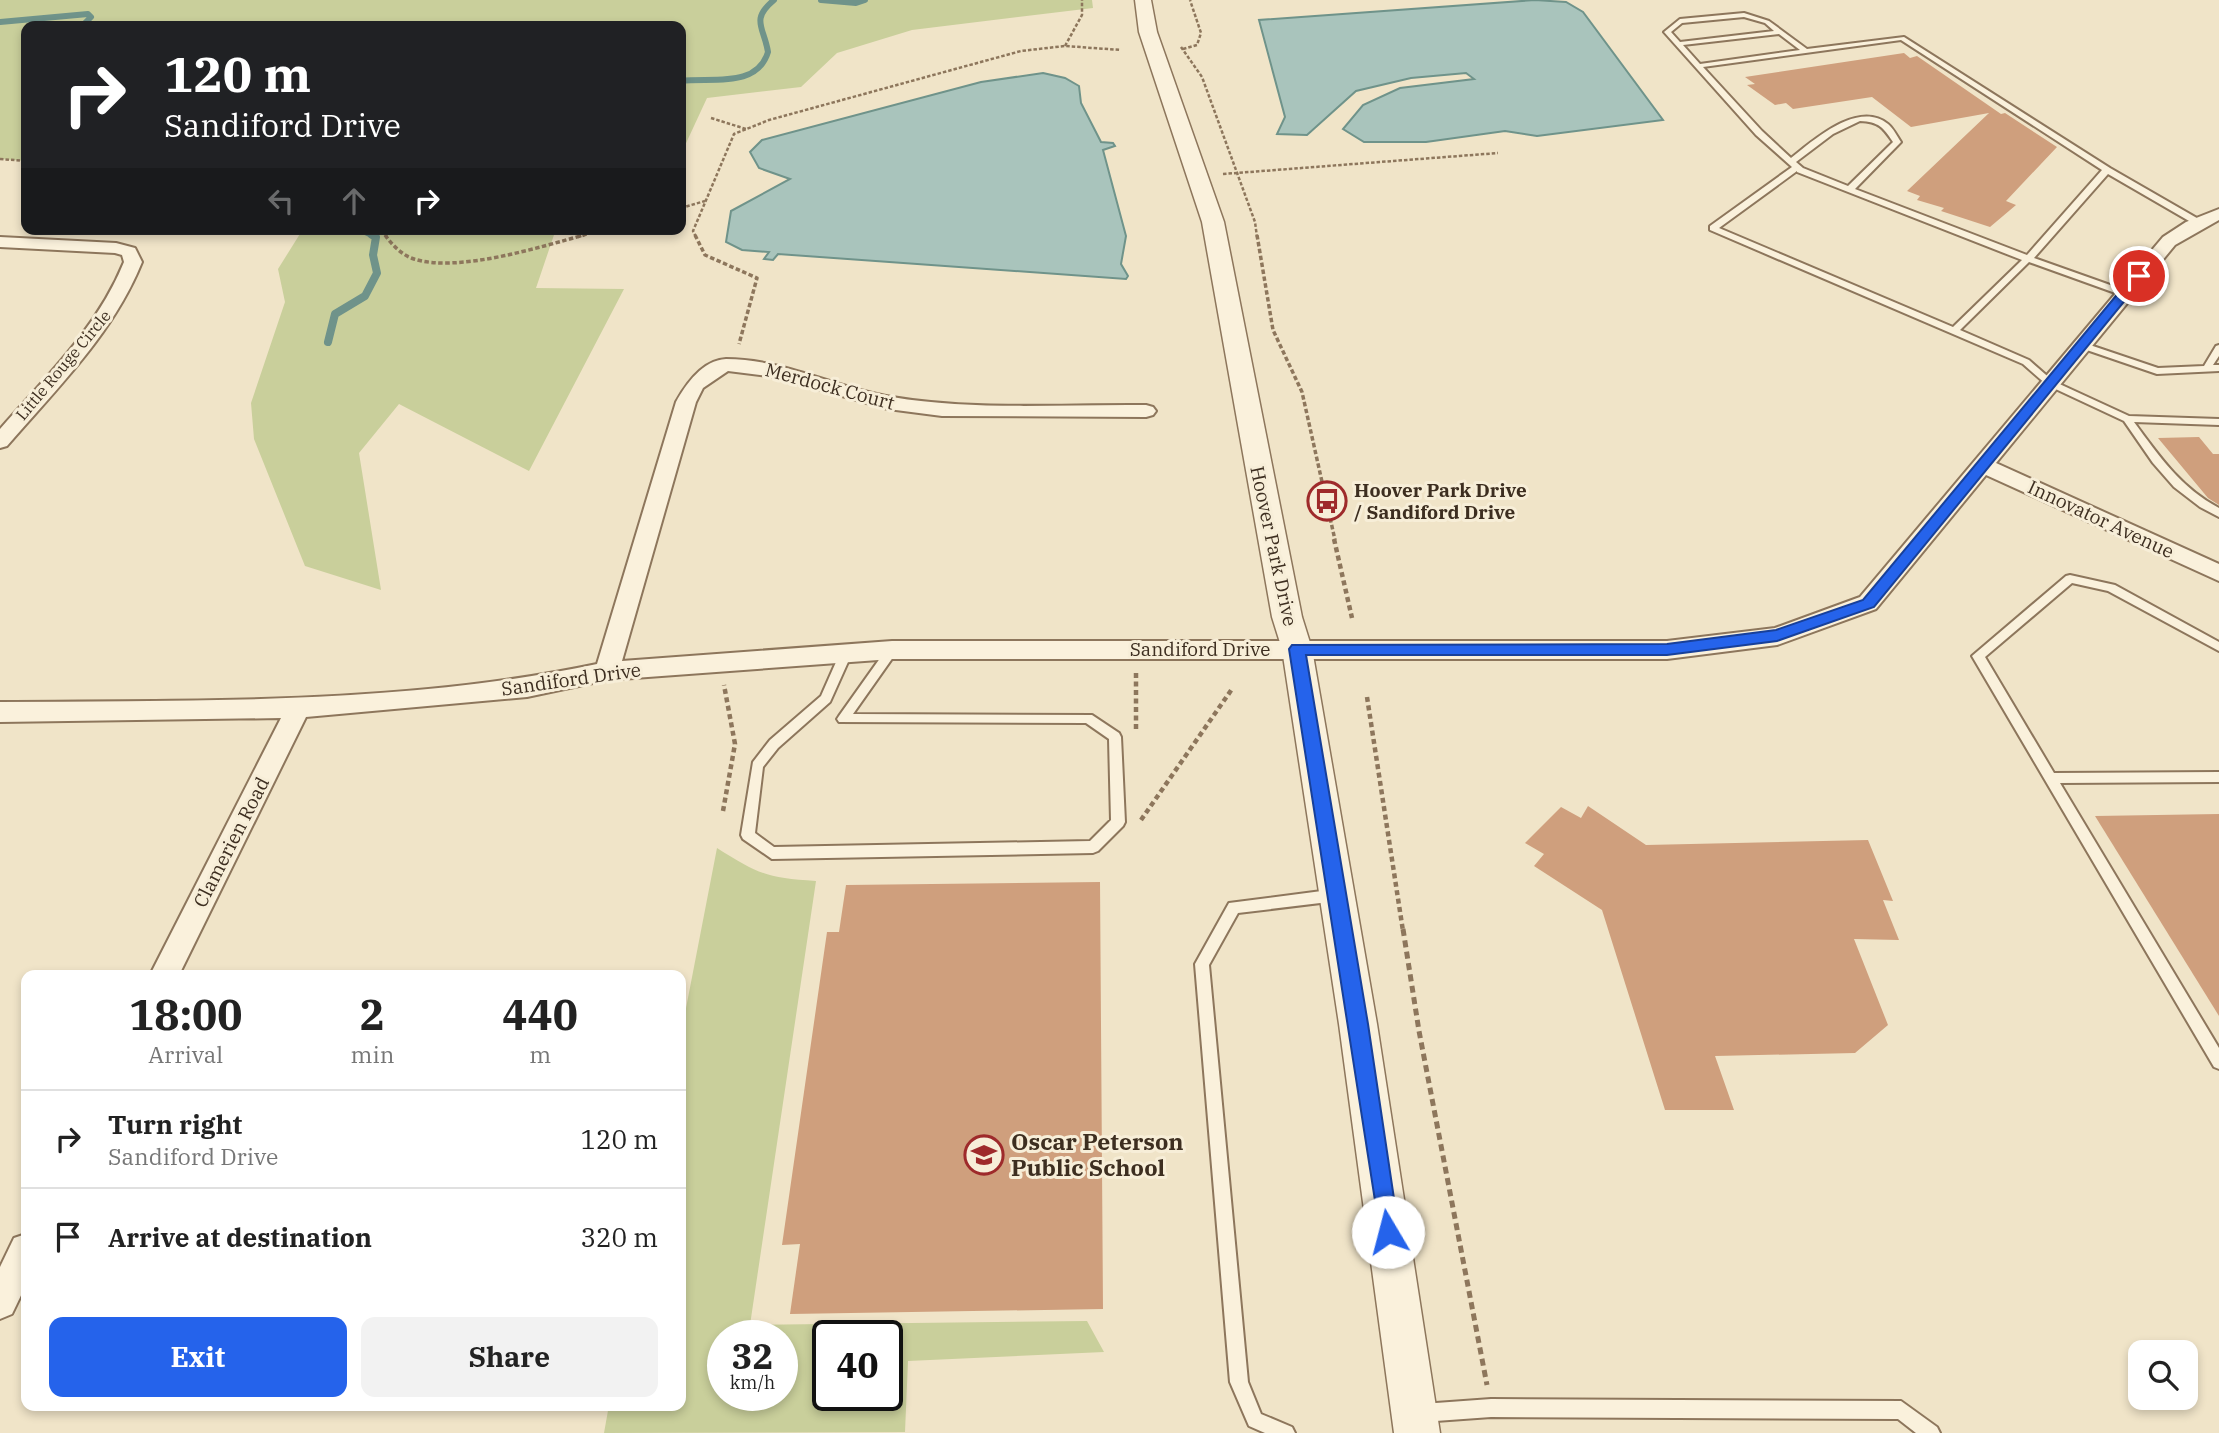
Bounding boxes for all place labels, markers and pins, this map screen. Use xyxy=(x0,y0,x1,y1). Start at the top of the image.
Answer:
pin xyxy=(2109,246,2169,306)
place label: Hoover Park Drive / Sandiford Drive xyxy=(1354,478,1527,524)
bus stop icon: Hoover Park Drive / Sandiford Drive xyxy=(1306,480,1348,522)
place label: Oscar Peterson Public School xyxy=(1011,1126,1184,1182)
school or university icon: Oscar Peterson Public School xyxy=(963,1134,1005,1176)

